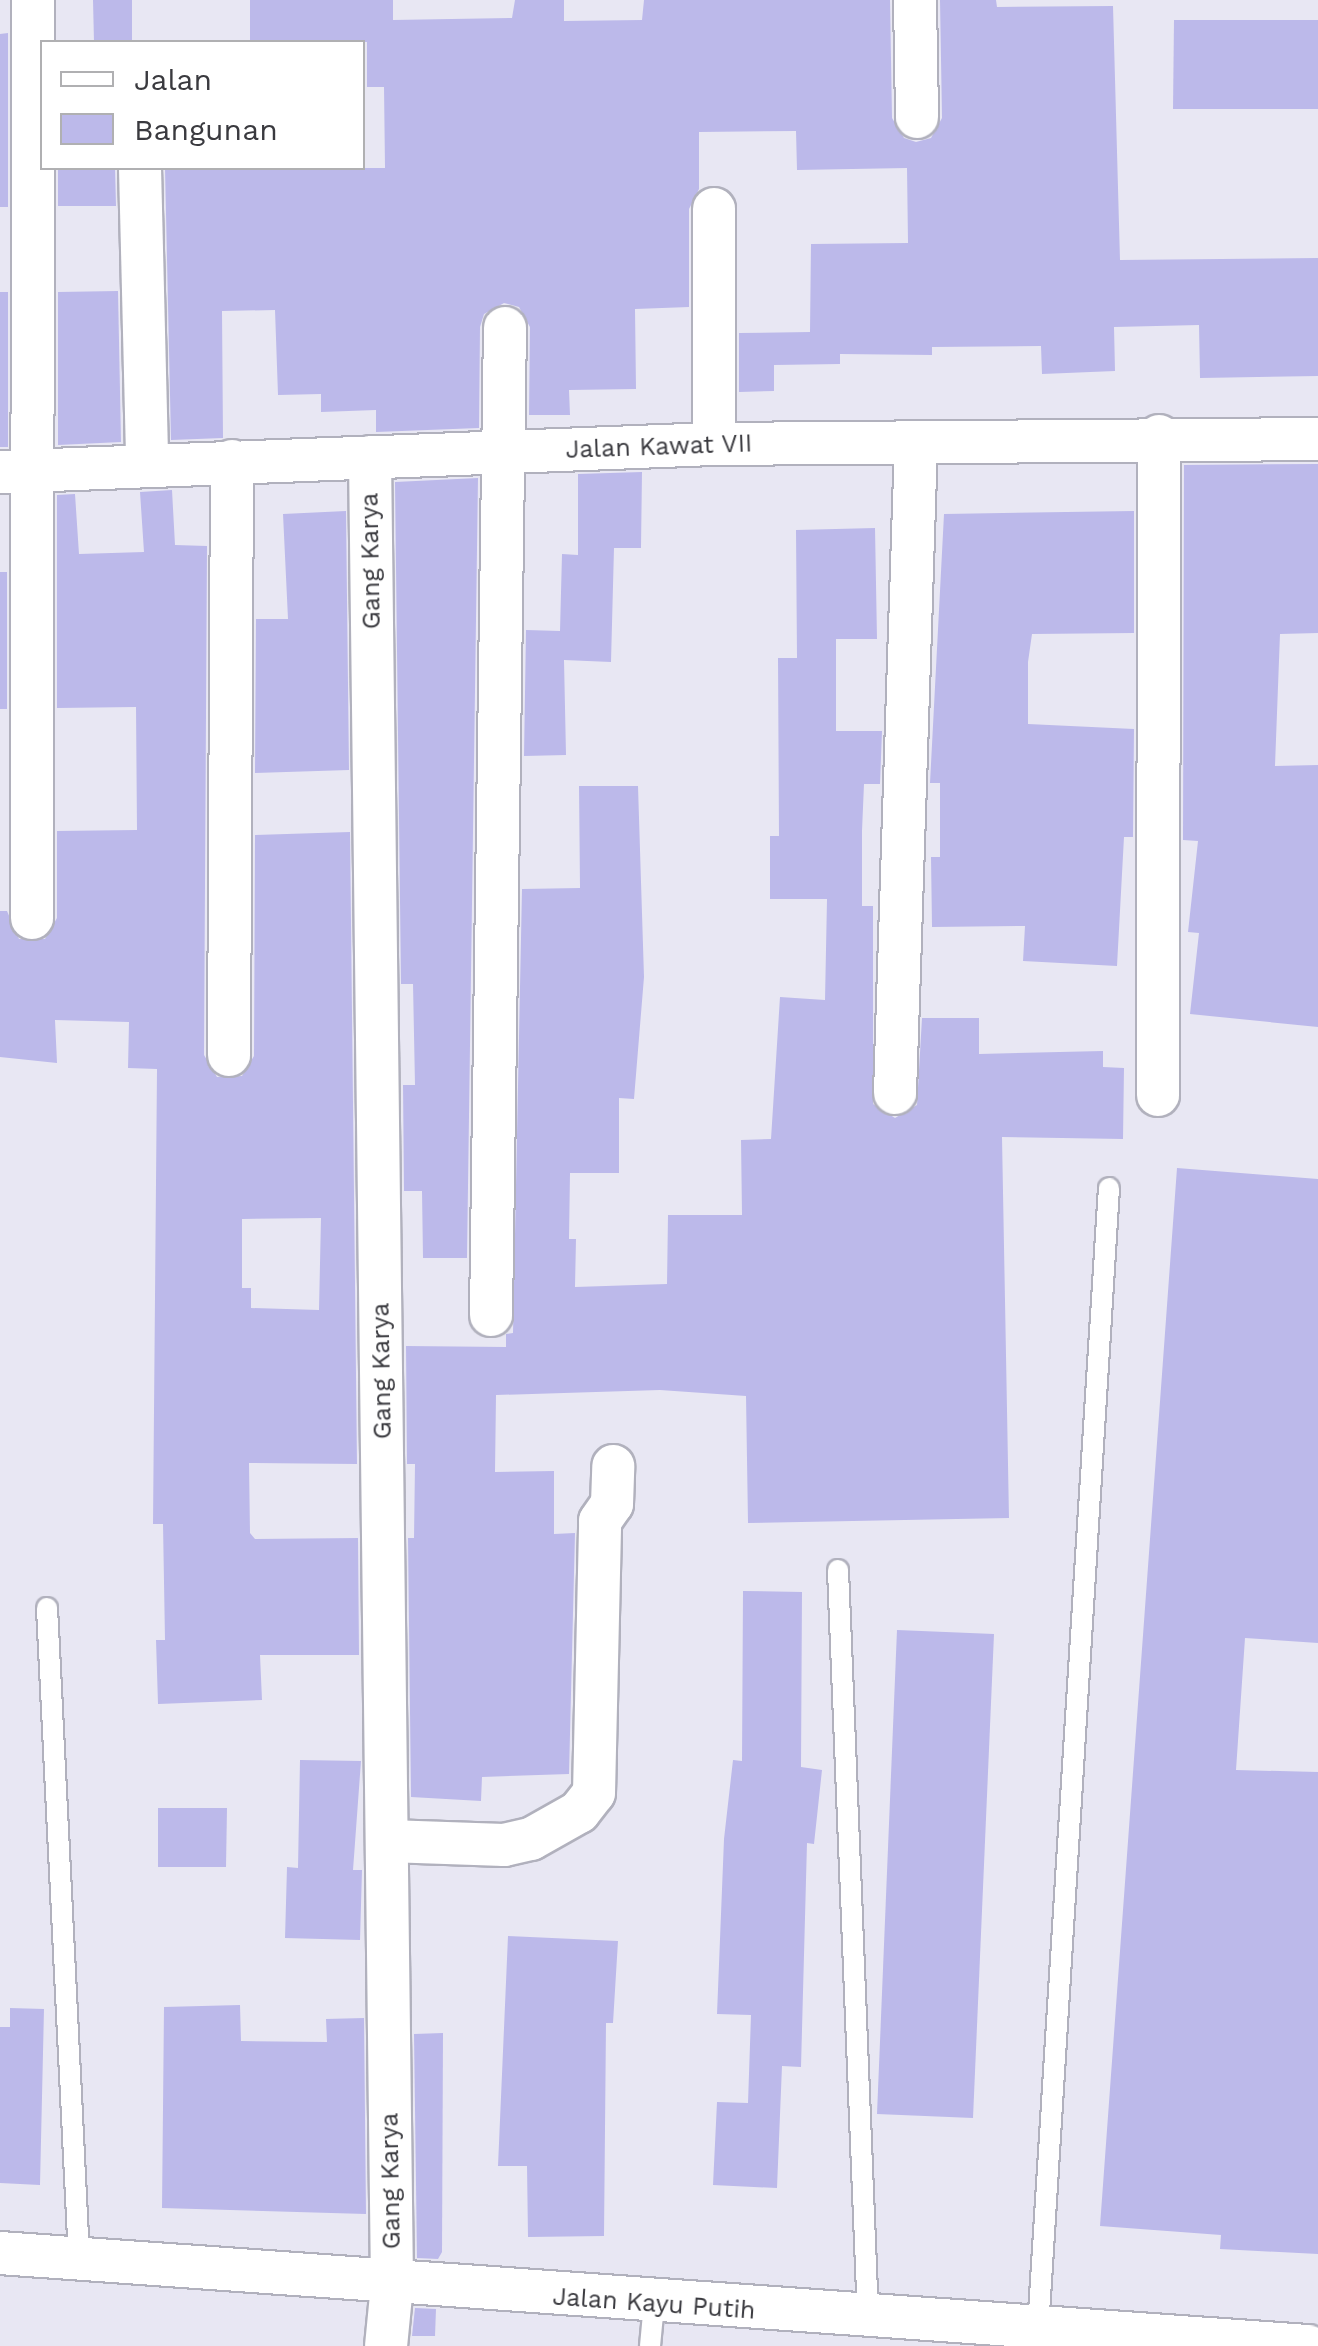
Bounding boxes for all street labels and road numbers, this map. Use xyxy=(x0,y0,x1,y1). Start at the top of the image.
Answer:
street label: Jalan Kawat VII xyxy=(565,429,753,465)
street label: Gang Karya xyxy=(355,492,387,630)
street label: Gang Karya xyxy=(366,1302,398,1440)
street label: Gang Karya xyxy=(375,2112,407,2250)
street label: Jalan Kayu Putih xyxy=(552,2282,756,2326)

